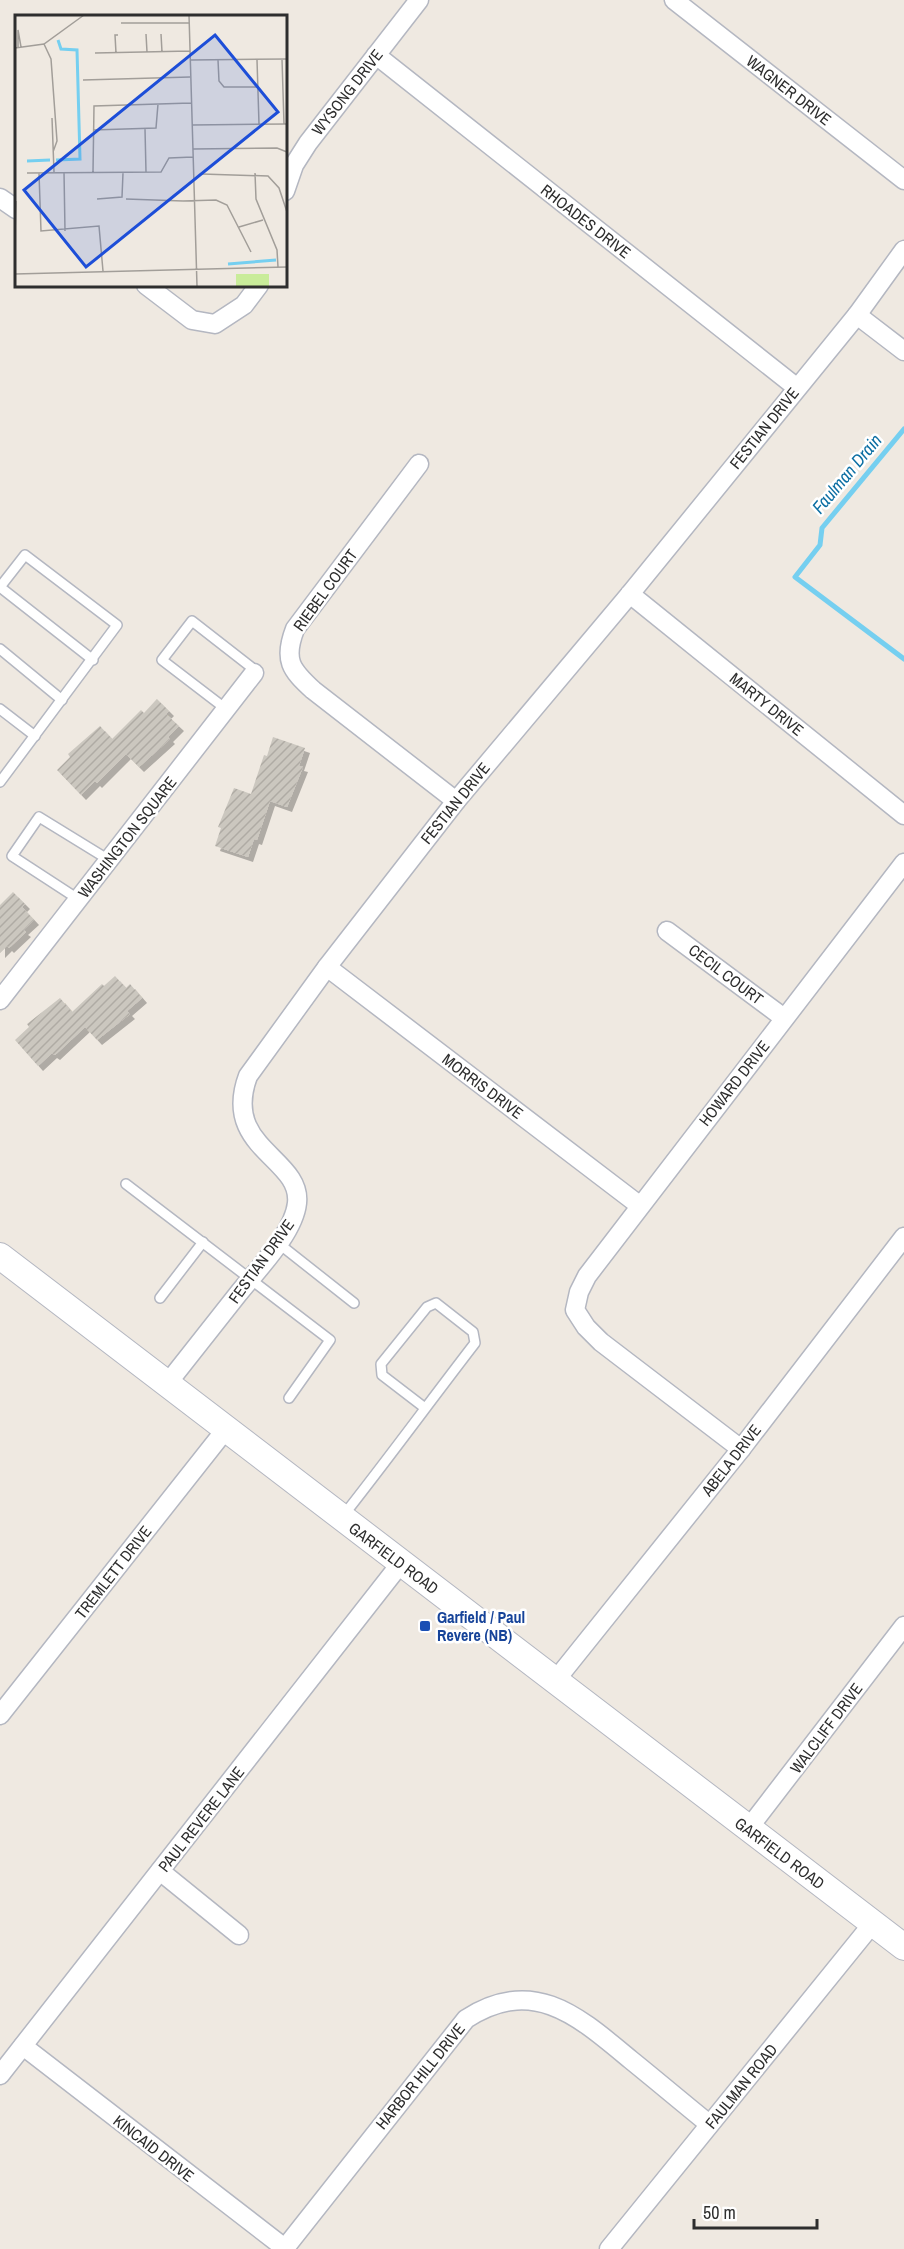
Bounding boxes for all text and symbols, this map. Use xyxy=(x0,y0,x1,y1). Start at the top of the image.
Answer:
inset map xyxy=(15,15,286,286)
street label: WYSONG DRIVE xyxy=(306,44,388,140)
street label: WAGNER DRIVE xyxy=(742,50,836,130)
street label: RHOADES DRIVE xyxy=(536,179,636,263)
street label: FESTIAN DRIVE xyxy=(724,383,804,473)
water label: Faulman Drain xyxy=(806,428,887,519)
street label: RIEBEL COURT xyxy=(288,545,362,635)
street label: MARTY DRIVE xyxy=(725,667,809,741)
street label: FESTIAN DRIVE xyxy=(415,758,495,848)
street label: WASHINGTON SQUARE xyxy=(73,772,181,902)
street label: CECIL COURT xyxy=(684,939,768,1009)
street label: HOWARD DRIVE xyxy=(694,1036,774,1130)
street label: MORRIS DRIVE xyxy=(438,1048,528,1124)
street label: FESTIAN DRIVE xyxy=(223,1214,299,1308)
street label: ABELA DRIVE xyxy=(695,1420,766,1501)
street label: GARFIELD ROAD xyxy=(345,1517,443,1599)
street label: TREMLETT DRIVE xyxy=(70,1521,156,1623)
place label: Garfield / Paul Revere (NB) xyxy=(437,1606,525,1646)
marker: Garfield / Paul Revere (NB) xyxy=(418,1619,432,1633)
street label: WALCLIFF DRIVE xyxy=(785,1678,867,1778)
street label: PAUL REVERE LANE xyxy=(153,1762,249,1876)
street label: GARFIELD ROAD xyxy=(731,1812,829,1894)
street label: HARBOR HILL DRIVE xyxy=(370,2018,470,2134)
street label: FAULMAN ROAD xyxy=(700,2039,782,2133)
street label: KINCAID DRIVE xyxy=(109,2109,199,2187)
scale bar xyxy=(694,2192,817,2230)
text: 50 m xyxy=(703,2200,736,2225)

